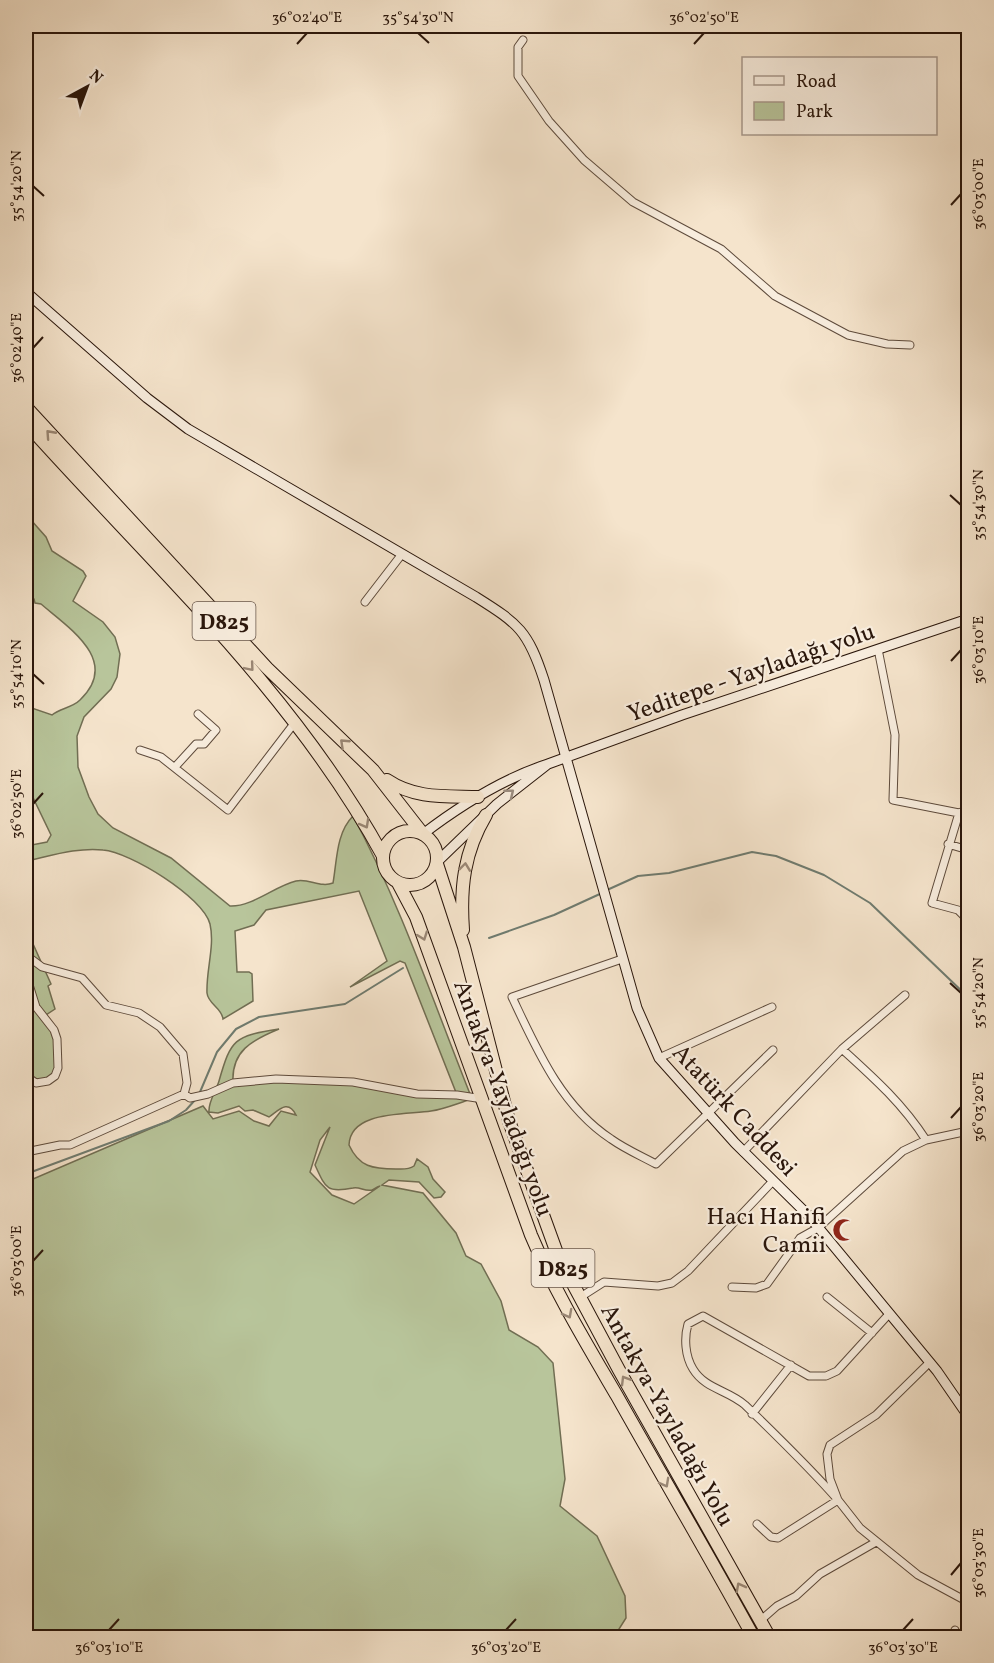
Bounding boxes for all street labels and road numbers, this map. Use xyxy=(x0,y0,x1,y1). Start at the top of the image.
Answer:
road number: D825 xyxy=(192,602,256,640)
street label: Yeditepe - Yayladağı yolu xyxy=(623,616,880,732)
street label: Antakya-Yayladağı yolu xyxy=(443,976,561,1222)
street label: Atatürk Caddesi xyxy=(663,1038,804,1185)
road number: D825 xyxy=(532,1249,594,1287)
street label: Antakya-Yayladağı Yolu xyxy=(591,1298,742,1534)

